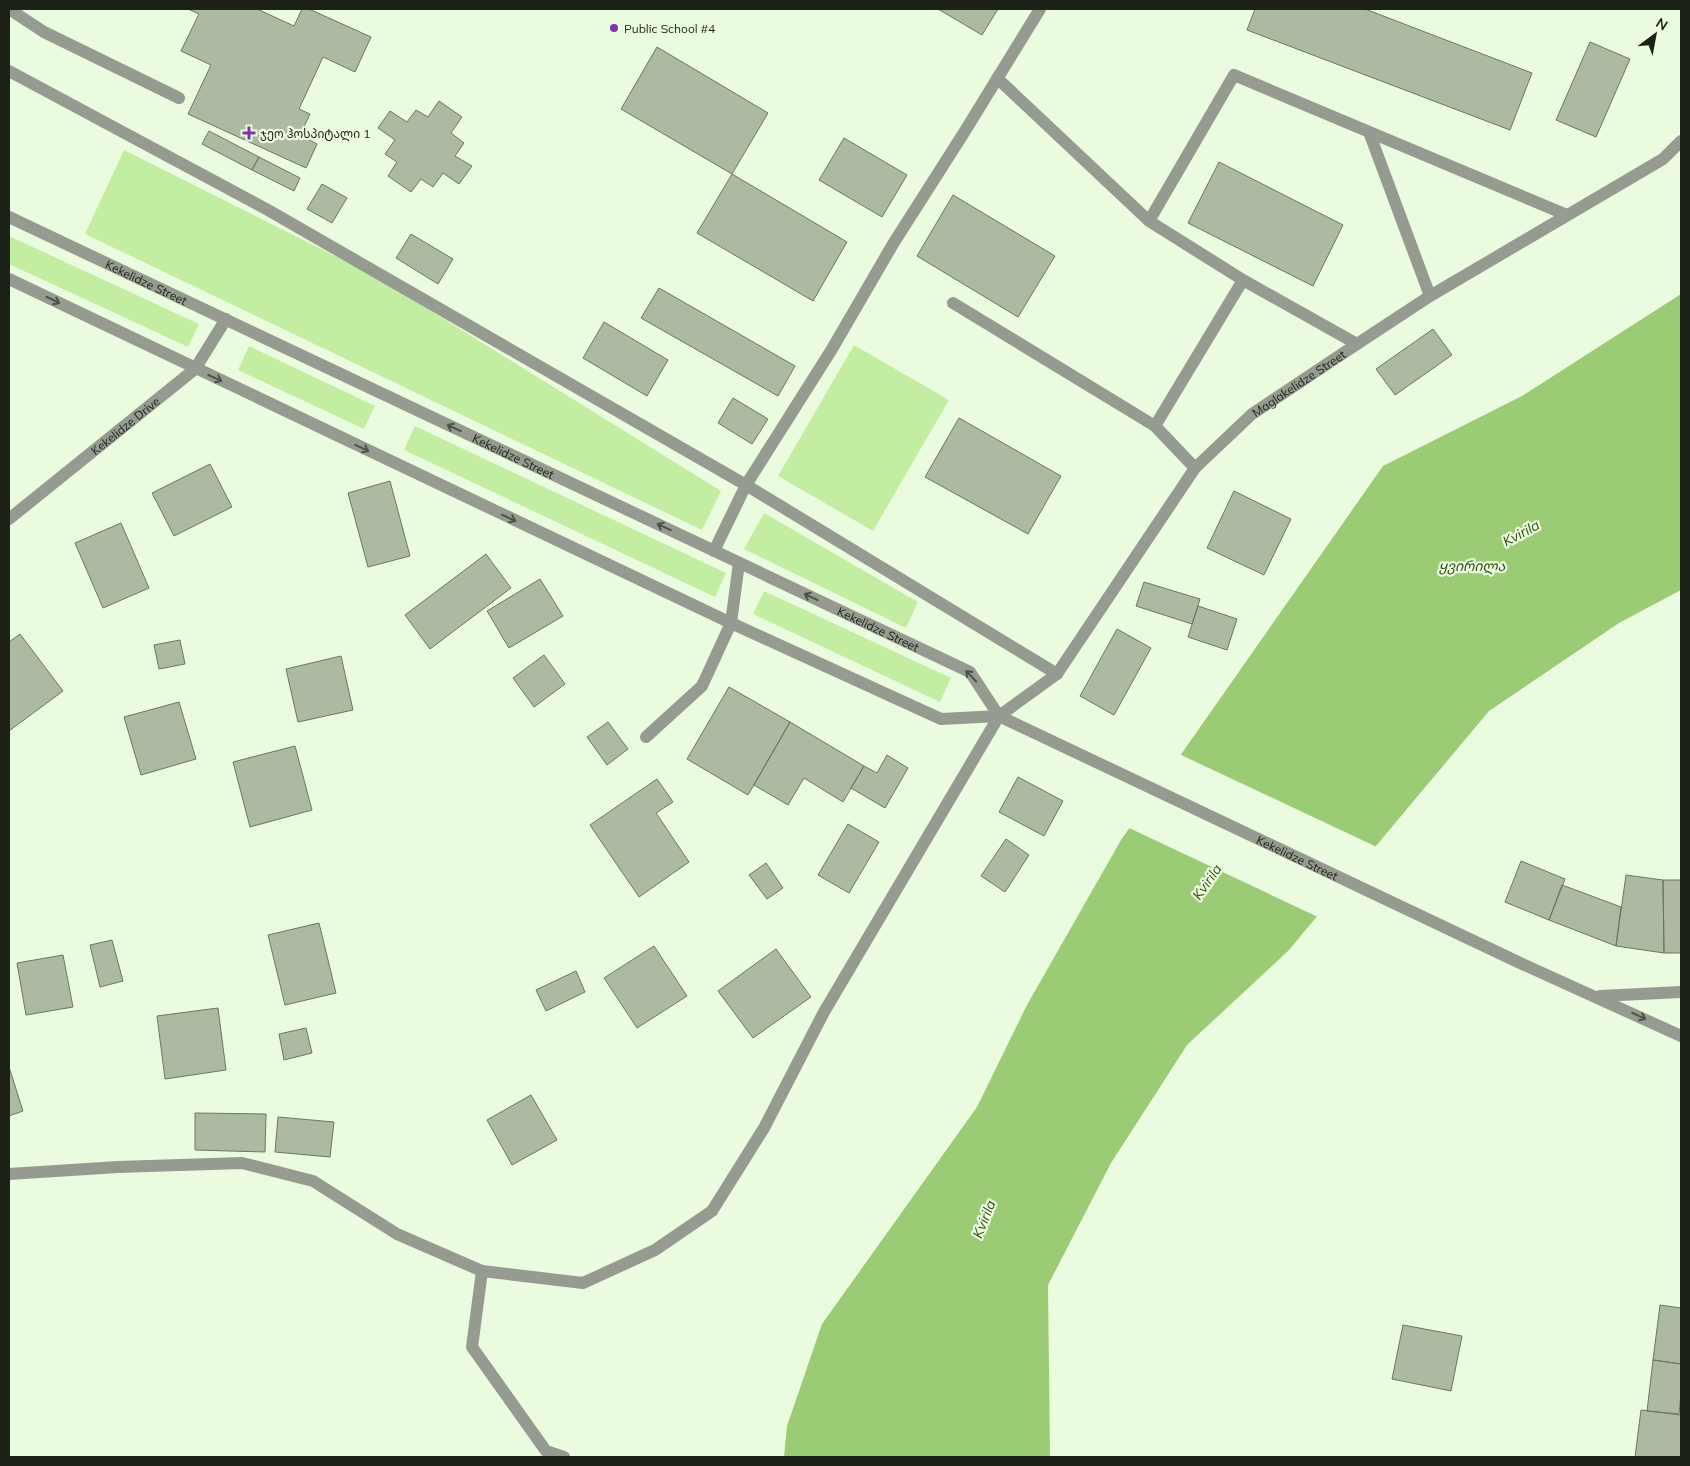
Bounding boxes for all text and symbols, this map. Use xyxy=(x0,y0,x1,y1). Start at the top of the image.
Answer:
north arrow xyxy=(1630,10,1680,60)
text: N xyxy=(1653,14,1671,34)
place label: Public School #4 xyxy=(624,21,715,36)
marker: Public School #4 xyxy=(608,22,620,34)
marker: ჯეო ჰოსპიტალი 1 xyxy=(242,126,256,140)
place label: ჯეო ჰოსპიტალი 1 xyxy=(260,126,370,142)
street label: Kekelidze Street xyxy=(103,256,190,308)
one-way arrow xyxy=(45,296,60,306)
street label: Maglakelidze Street xyxy=(1249,346,1348,420)
one-way arrow xyxy=(207,374,222,384)
street label: Kekelidze Drive xyxy=(87,393,163,458)
one-way arrow xyxy=(447,422,462,432)
street label: Kekelidze Street xyxy=(470,430,557,481)
one-way arrow xyxy=(354,444,369,453)
one-way arrow xyxy=(501,513,516,523)
water label: Kvirila xyxy=(1499,516,1543,550)
one-way arrow xyxy=(657,522,672,531)
water label: ყვირილა xyxy=(1439,557,1506,575)
one-way arrow xyxy=(804,592,819,601)
street label: Kekelidze Street xyxy=(835,603,922,654)
one-way arrow xyxy=(965,670,977,682)
street label: Kekelidze Street xyxy=(1254,832,1341,883)
water label: Kvirila xyxy=(1188,861,1226,903)
one-way arrow xyxy=(1631,1012,1646,1021)
water label: Kvirila xyxy=(968,1197,1000,1241)

